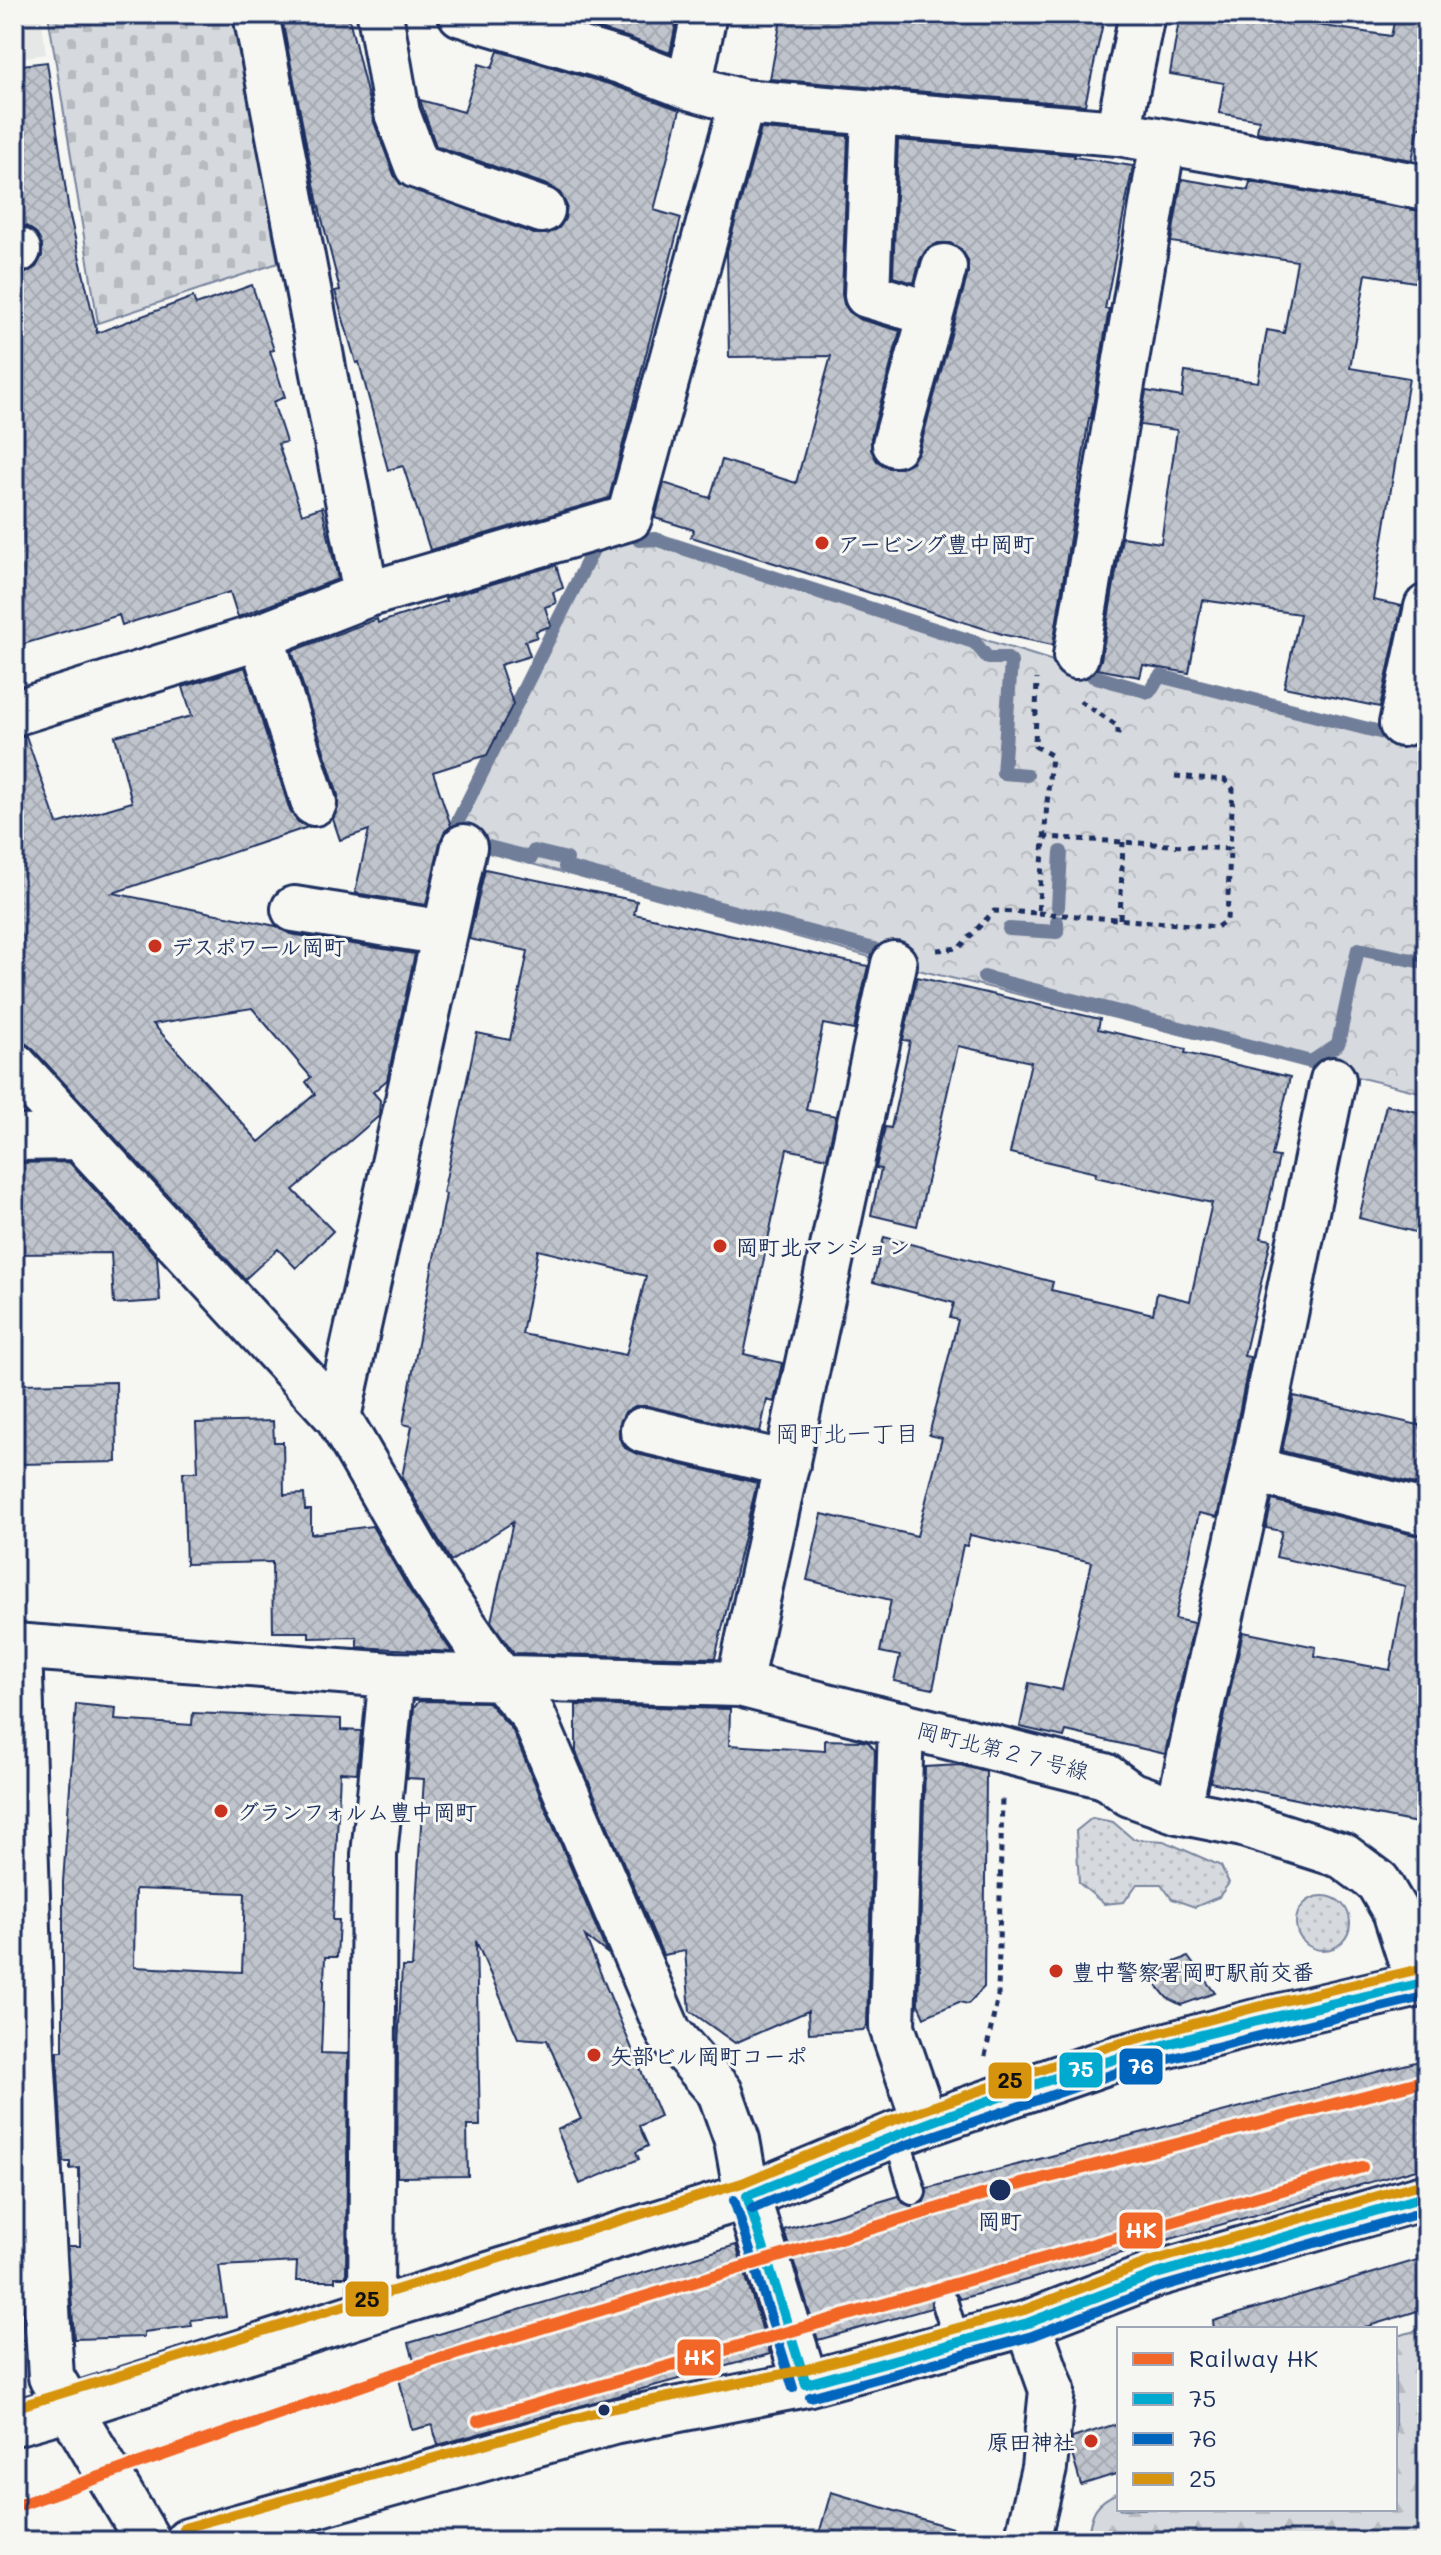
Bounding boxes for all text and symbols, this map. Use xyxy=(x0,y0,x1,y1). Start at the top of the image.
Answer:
place label: アービング豊中岡町 xyxy=(838,529,1035,558)
marker: アービング豊中岡町 xyxy=(813,534,831,552)
place label: デスポワール岡町 xyxy=(171,932,346,961)
marker: デスポワール岡町 xyxy=(146,937,164,955)
place label: 岡町北マンション xyxy=(736,1232,910,1261)
marker: 岡町北マンション xyxy=(711,1237,729,1255)
district label: 岡町北一丁目 xyxy=(775,1417,919,1448)
street label: 岡町北第２７号線 xyxy=(914,1715,1092,1785)
place label: グランフォルム豊中岡町 xyxy=(237,1797,477,1826)
marker: グランフォルム豊中岡町 xyxy=(212,1802,230,1820)
place label: 豊中警察署岡町駅前交番 xyxy=(1072,1957,1314,1986)
marker: 豊中警察署岡町駅前交番 xyxy=(1047,1962,1065,1980)
place label: 矢部ビル岡町コーポ xyxy=(610,2041,808,2070)
marker: 矢部ビル岡町コーポ xyxy=(585,2046,603,2064)
line badge: 76 xyxy=(1118,2047,1164,2086)
line badge: 75 xyxy=(1058,2051,1104,2089)
text: 76 xyxy=(1128,2051,1154,2080)
text: 75 xyxy=(1068,2054,1094,2083)
line badge: 25 xyxy=(987,2061,1033,2100)
text: 25 xyxy=(997,2065,1023,2094)
marker: 岡町 xyxy=(987,2177,1013,2203)
place label: 岡町 xyxy=(978,2206,1022,2235)
line badge: HK xyxy=(1118,2211,1164,2250)
text: HK xyxy=(1125,2215,1157,2244)
line badge: 25 xyxy=(344,2280,390,2318)
text: 25 xyxy=(354,2284,380,2313)
legend xyxy=(1117,2327,1397,2511)
line badge: HK xyxy=(676,2338,722,2377)
text: HK xyxy=(683,2342,715,2371)
text: Railway HK xyxy=(1189,2342,1319,2373)
text: 75 xyxy=(1189,2382,1216,2413)
unlabelled marker xyxy=(596,2402,612,2418)
text: 76 xyxy=(1189,2422,1217,2453)
place label: 原田神社 xyxy=(987,2427,1075,2456)
marker: 原田神社 xyxy=(1082,2432,1100,2450)
text: 25 xyxy=(1189,2462,1216,2493)

